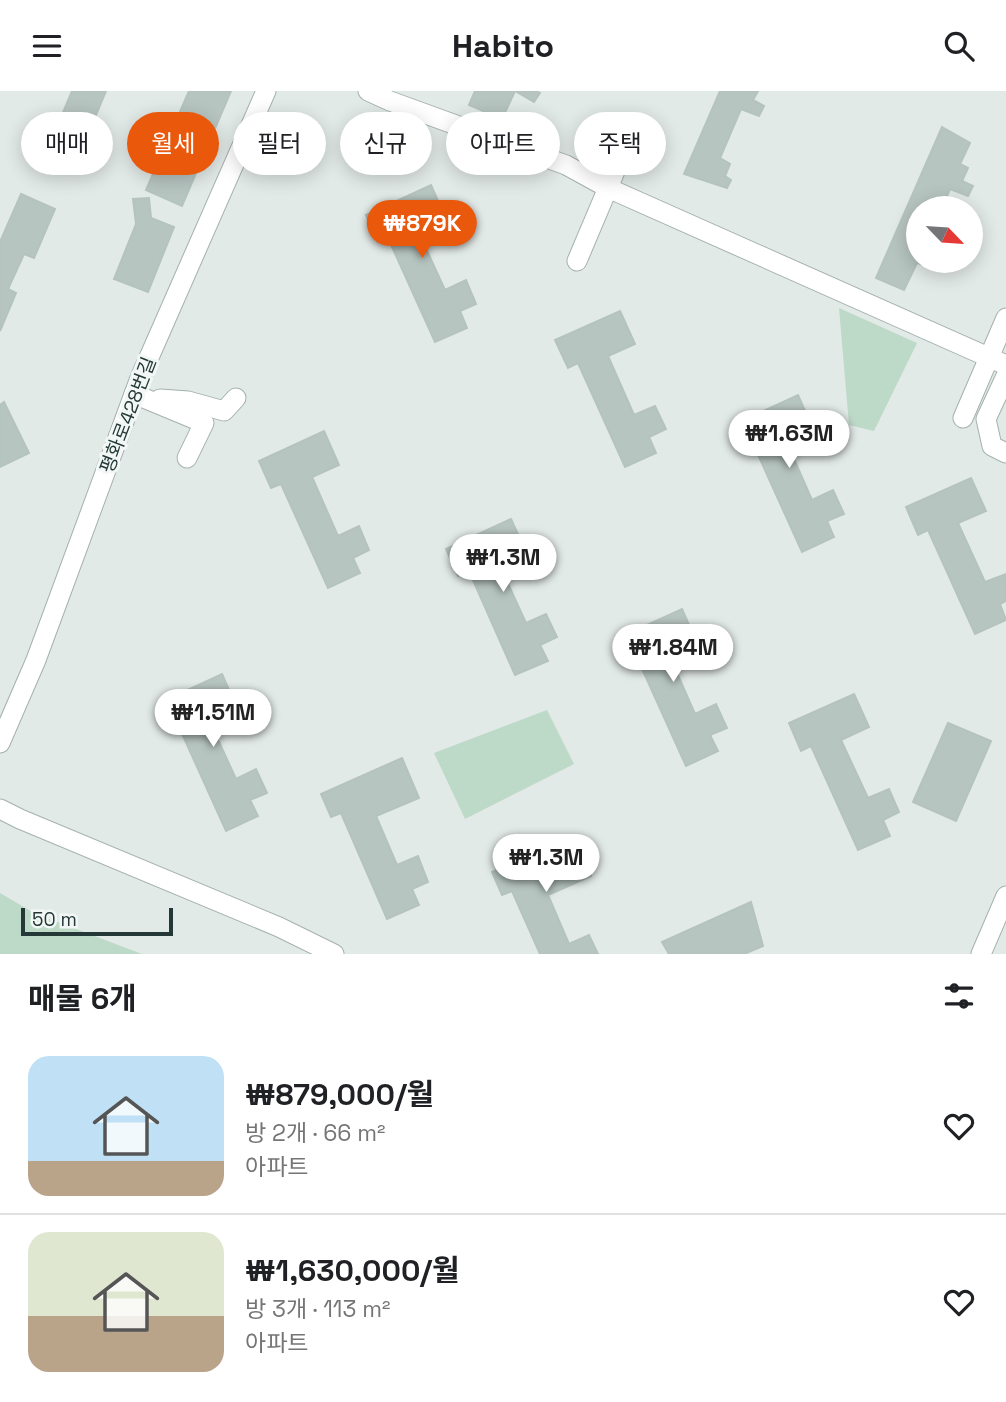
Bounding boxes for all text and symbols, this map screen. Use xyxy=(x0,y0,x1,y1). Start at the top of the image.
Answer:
text: Habito xyxy=(452,26,554,66)
icon: menu xyxy=(28,27,66,65)
icon: search xyxy=(940,27,978,65)
chip: 매매 xyxy=(21,112,113,175)
chip: 월세 xyxy=(127,112,219,175)
chip: 필터 xyxy=(233,112,326,175)
chip: 신규 xyxy=(340,112,432,175)
chip: 아파트 xyxy=(446,112,560,175)
chip: 주택 xyxy=(574,112,666,175)
north arrow xyxy=(906,196,984,273)
map controls xyxy=(906,196,983,273)
pin: ₩879K xyxy=(373,201,471,260)
text: ₩879K xyxy=(383,208,461,238)
street label: 평화로428번길 xyxy=(94,353,162,477)
pin: ₩1.63M xyxy=(732,411,846,470)
text: ₩1.63M xyxy=(745,418,833,448)
pin: ₩1.3M xyxy=(454,535,552,594)
text: ₩1.3M xyxy=(466,542,540,572)
pin: ₩1.84M xyxy=(616,625,730,684)
text: ₩1.84M xyxy=(628,632,718,662)
pin: ₩1.51M xyxy=(156,689,270,749)
text: ₩1.51M xyxy=(171,697,255,727)
pin: ₩1.3M xyxy=(497,835,595,894)
text: ₩1.3M xyxy=(509,842,583,872)
scale bar xyxy=(21,905,173,937)
text: 50 m xyxy=(32,907,77,932)
icon: filters xyxy=(940,977,978,1015)
text: 매물 6개 xyxy=(28,979,137,1018)
text: ₩879,000/월 xyxy=(245,1075,434,1114)
icon: home xyxy=(84,1084,168,1168)
icon: heart xyxy=(940,1107,978,1145)
text: 방 2개 · 66 m² xyxy=(245,1118,385,1148)
text: 아파트 xyxy=(245,1152,308,1182)
text: ₩1,630,000/월 xyxy=(245,1251,460,1290)
icon: home xyxy=(84,1260,168,1344)
icon: heart xyxy=(940,1283,978,1321)
text: 방 3개 · 113 m² xyxy=(245,1294,390,1324)
text: 아파트 xyxy=(245,1328,308,1358)

